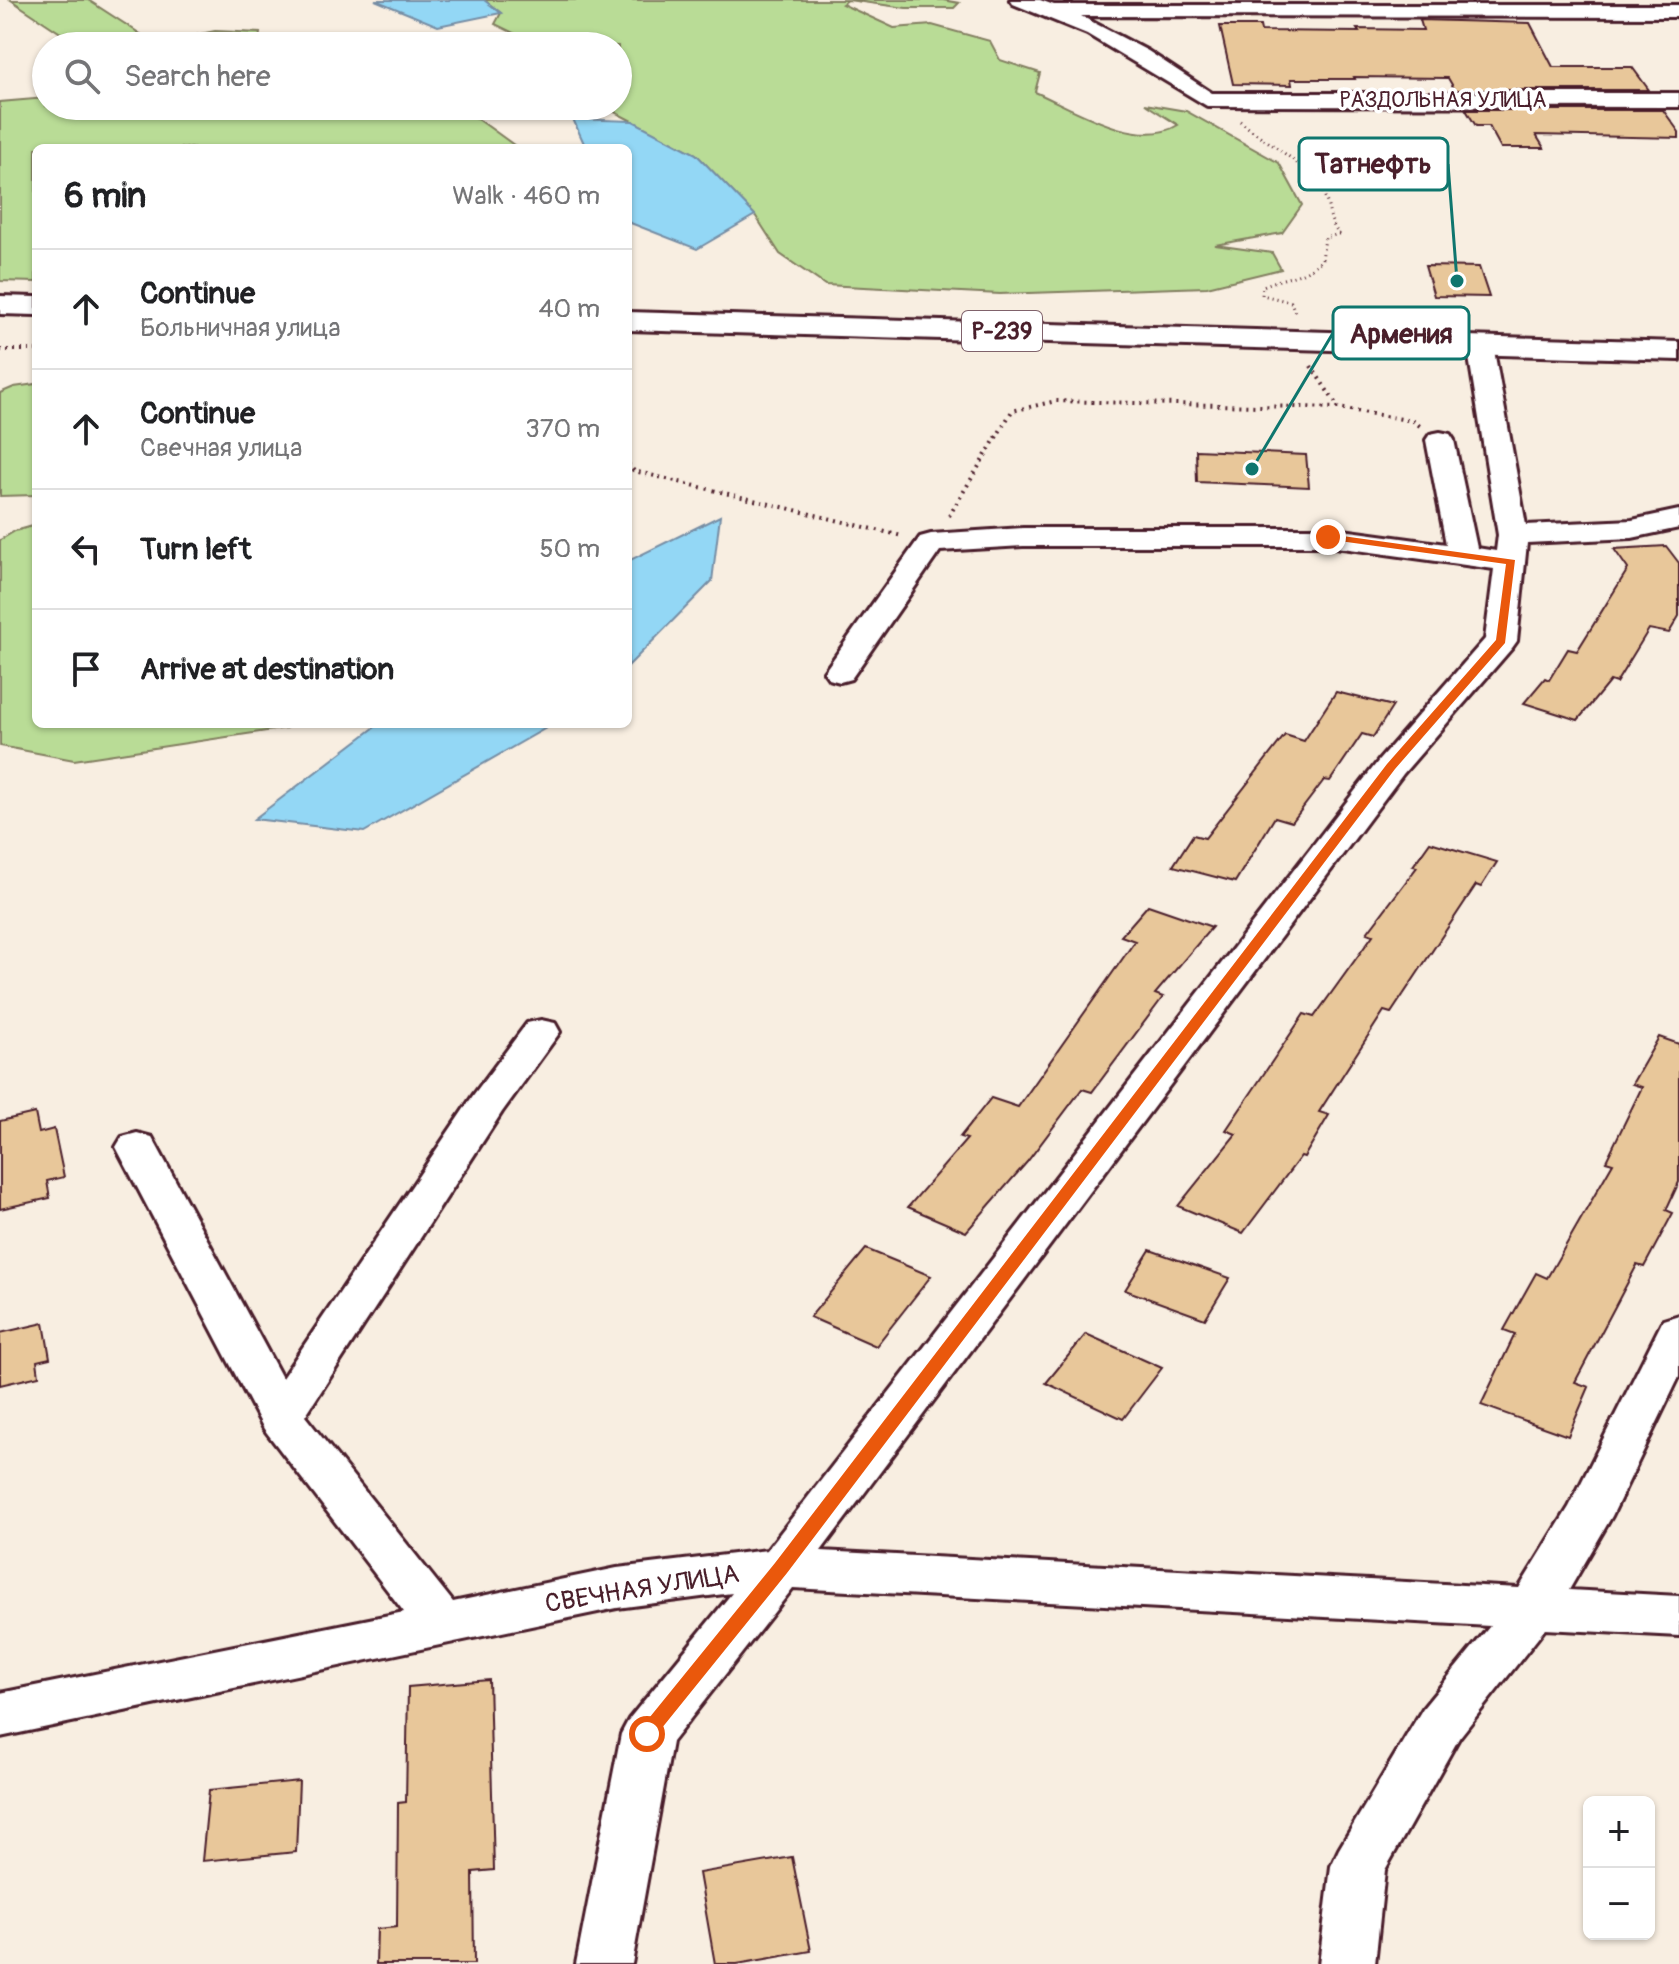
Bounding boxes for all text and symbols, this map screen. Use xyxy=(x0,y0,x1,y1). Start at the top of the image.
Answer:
search box xyxy=(32,32,632,120)
icon: search xyxy=(60,54,104,98)
text: Search here xyxy=(124,58,271,95)
street label: РАЗДОЛЬНАЯ УЛИЦА xyxy=(1339,86,1547,114)
callout: Татнефть xyxy=(1299,138,1448,190)
text: Татнефть xyxy=(1313,147,1432,182)
text: 6 min xyxy=(64,175,146,218)
text: Walk · 460 m xyxy=(452,180,600,212)
text: Continue xyxy=(140,275,255,312)
icon: ahead xyxy=(64,287,108,331)
text: 40 m xyxy=(538,293,600,325)
callout: Армения xyxy=(1333,307,1469,359)
road number: Р-239 xyxy=(962,311,1042,351)
text: Больничная улица xyxy=(140,312,341,344)
text: Армения xyxy=(1349,317,1453,352)
text: Continue xyxy=(140,395,255,432)
icon: ahead xyxy=(64,407,108,451)
text: 370 m xyxy=(525,413,600,445)
text: Свечная улица xyxy=(140,432,302,464)
route end xyxy=(1310,519,1346,555)
icon: left xyxy=(64,527,108,571)
text: Turn left xyxy=(140,531,251,568)
text: 50 m xyxy=(539,533,600,565)
icon: arrive xyxy=(64,647,108,691)
text: Arrive at destination xyxy=(140,651,394,688)
street label: СВЕЧНАЯ УЛИЦА xyxy=(543,1558,741,1620)
route start xyxy=(629,1716,665,1752)
map controls xyxy=(1583,1796,1655,1940)
button: + xyxy=(1583,1796,1655,1868)
button: − xyxy=(1583,1868,1655,1940)

